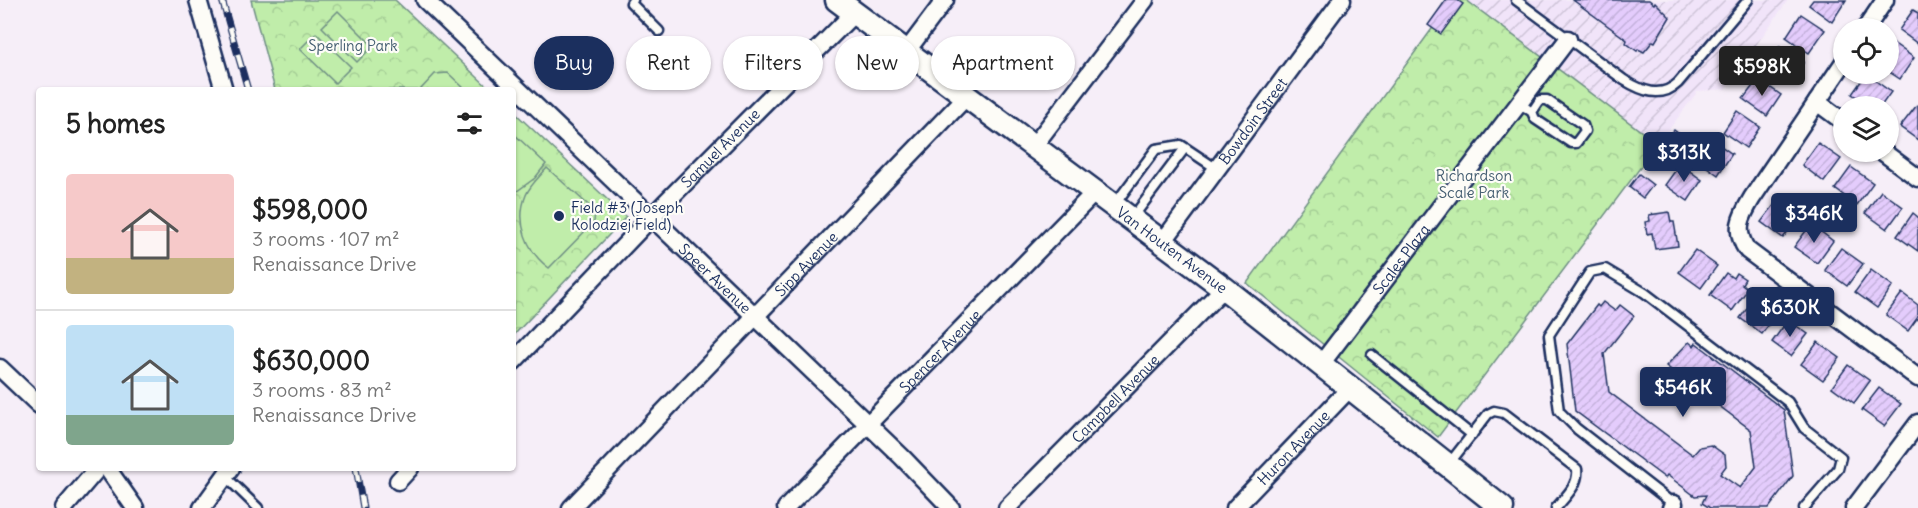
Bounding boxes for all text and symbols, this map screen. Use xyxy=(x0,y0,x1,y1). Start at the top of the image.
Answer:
map controls xyxy=(1833,18,1899,162)
button: locate xyxy=(1833,18,1899,84)
park label: Sperling Park xyxy=(308,36,398,55)
chip: Buy xyxy=(534,36,614,90)
chip: Rent xyxy=(626,36,711,90)
chip: Filters xyxy=(723,36,823,90)
chip: New xyxy=(835,36,919,90)
chip: Apartment xyxy=(931,36,1075,90)
pin: $598K xyxy=(1720,46,1804,97)
text: $598K xyxy=(1733,53,1791,78)
street label: Bowdoin Street xyxy=(1214,74,1291,168)
button: layers xyxy=(1833,96,1899,162)
street label: Samuel Avenue xyxy=(677,104,763,191)
text: 5 homes xyxy=(66,107,165,140)
icon: filters xyxy=(453,107,486,140)
pin: $313K xyxy=(1642,132,1726,183)
text: $313K xyxy=(1657,139,1711,164)
park label: Richardson Scale Park xyxy=(1436,166,1513,202)
text: $598,000 xyxy=(252,193,368,226)
pin: $346K xyxy=(1772,193,1856,244)
icon: home xyxy=(114,198,186,270)
place label: Field #3 (Joseph Kolodziej Field) xyxy=(571,198,684,234)
text: $346K xyxy=(1785,200,1843,225)
street label: Van Houten Avenue xyxy=(1113,202,1231,297)
marker: Field #3 (Joseph Kolodziej Field) xyxy=(552,209,566,223)
street label: Scales Plaza xyxy=(1368,220,1434,298)
text: 3 rooms · 107 m² xyxy=(252,226,400,251)
street label: Sipp Avenue xyxy=(770,227,841,300)
street label: Speer Avenue xyxy=(675,239,755,317)
text: Renaissance Drive xyxy=(252,251,416,276)
pin: $630K xyxy=(1748,287,1832,338)
text: $630K xyxy=(1760,294,1820,319)
street label: Spencer Avenue xyxy=(895,305,985,396)
text: $630,000 xyxy=(252,344,370,377)
icon: home xyxy=(114,349,186,421)
street label: Campbell Avenue xyxy=(1067,350,1163,447)
pin: $546K xyxy=(1641,367,1725,418)
text: $546K xyxy=(1654,374,1712,399)
text: 3 rooms · 83 m² xyxy=(252,377,392,402)
text: Renaissance Drive xyxy=(252,402,416,427)
street label: Huron Avenue xyxy=(1253,406,1333,489)

